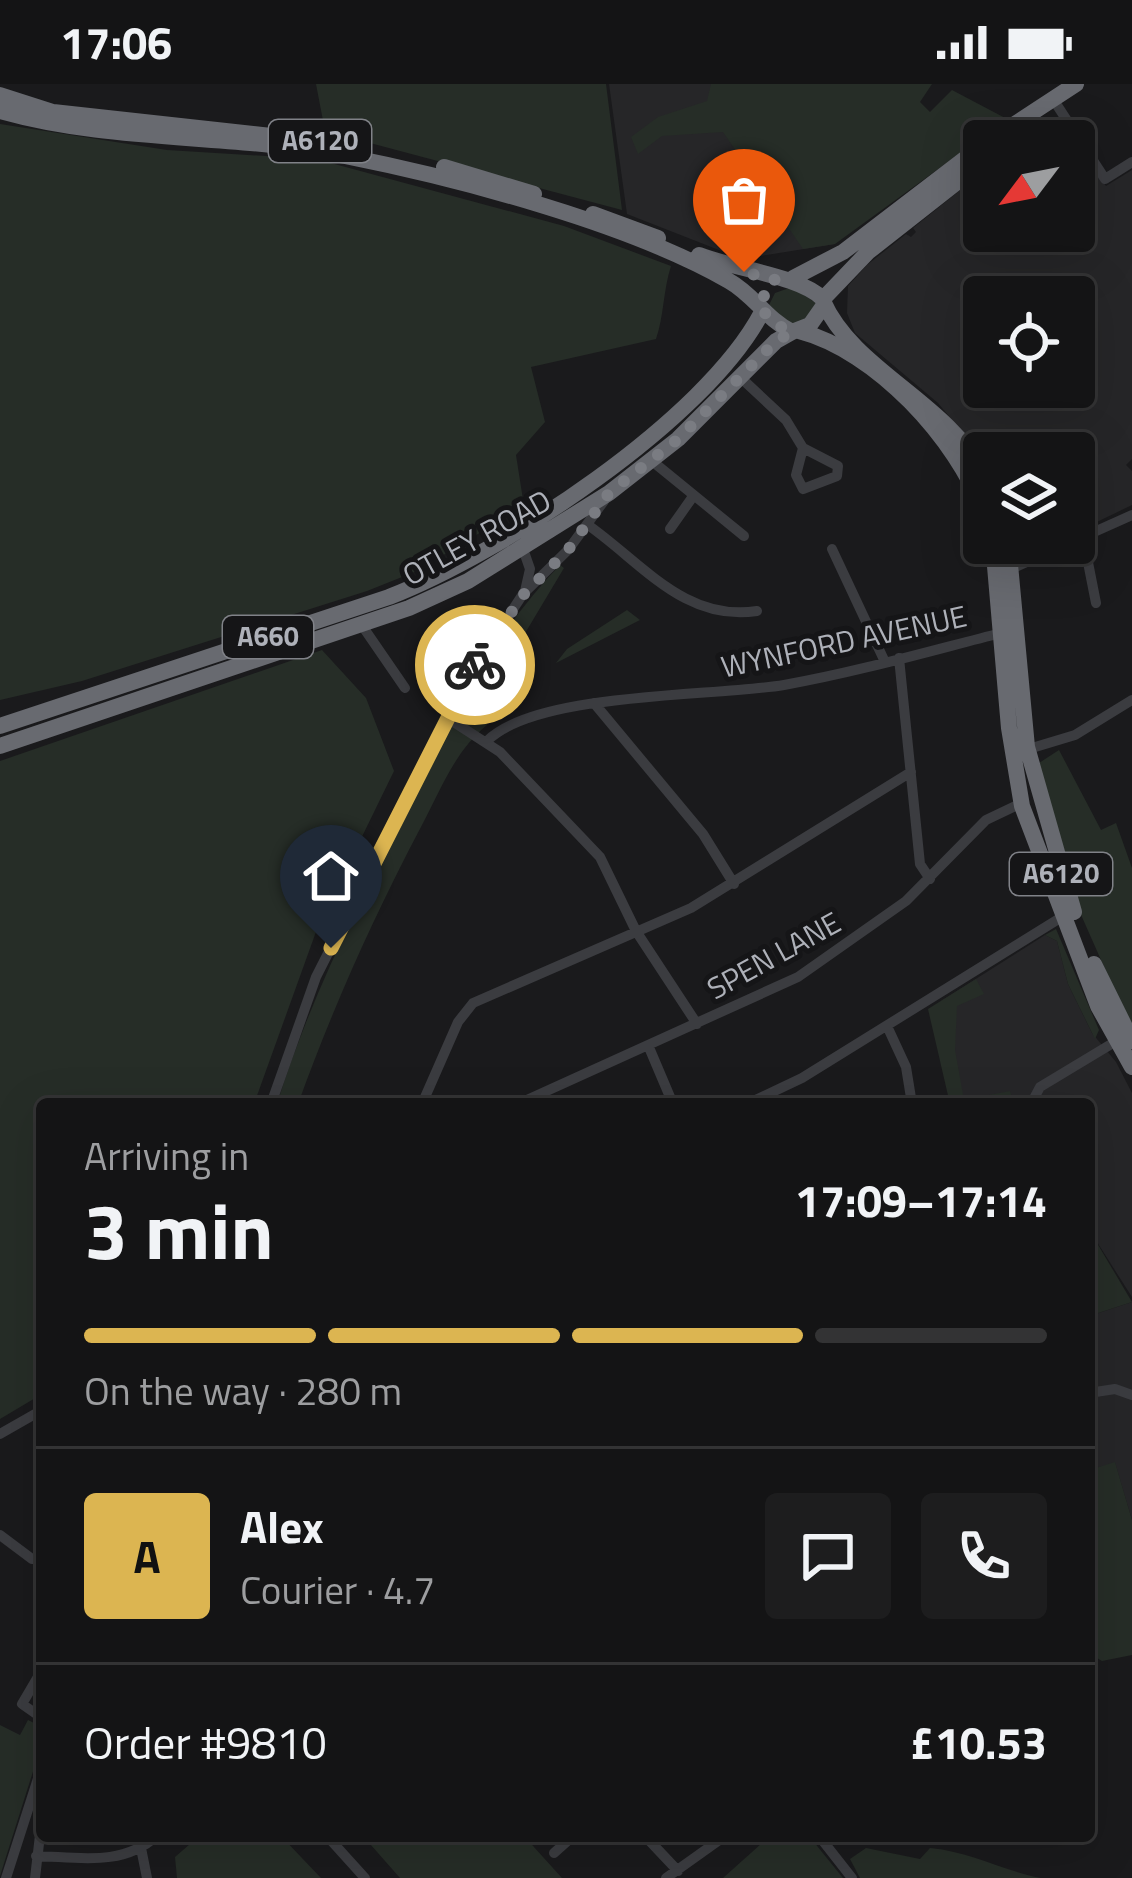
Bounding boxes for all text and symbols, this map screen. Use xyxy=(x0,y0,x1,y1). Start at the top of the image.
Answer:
text: 17:06 xyxy=(60,8,172,76)
road number: A6120 xyxy=(269,120,371,162)
north arrow xyxy=(963,120,1095,252)
map controls xyxy=(963,120,1095,564)
pin xyxy=(693,149,795,272)
icon: bag xyxy=(711,167,777,233)
button: locate xyxy=(963,276,1095,408)
button: layers xyxy=(963,432,1095,564)
street label: OTLEY ROAD xyxy=(394,477,559,597)
street label: WYNFORD AVENUE xyxy=(717,593,971,690)
courier xyxy=(415,605,535,725)
road number: A660 xyxy=(223,616,313,658)
icon: bike xyxy=(442,632,508,698)
pin xyxy=(280,825,382,948)
icon: home xyxy=(298,843,364,909)
road number: A6120 xyxy=(1010,853,1112,895)
street label: SPEN LANE xyxy=(698,899,849,1011)
text: Arriving in xyxy=(84,1126,249,1185)
text: 17:09–17:14 xyxy=(795,1166,1047,1234)
text: 3 min xyxy=(84,1171,274,1289)
text: On the way · 280 m xyxy=(84,1361,402,1420)
text: Alex xyxy=(240,1492,324,1560)
button: chat xyxy=(765,1493,891,1619)
button: phone xyxy=(921,1493,1047,1619)
text: A xyxy=(133,1522,161,1590)
text: Courier · 4.7 xyxy=(240,1560,435,1619)
text: Order #9810 xyxy=(84,1708,327,1776)
text: £10.53 xyxy=(909,1708,1047,1776)

